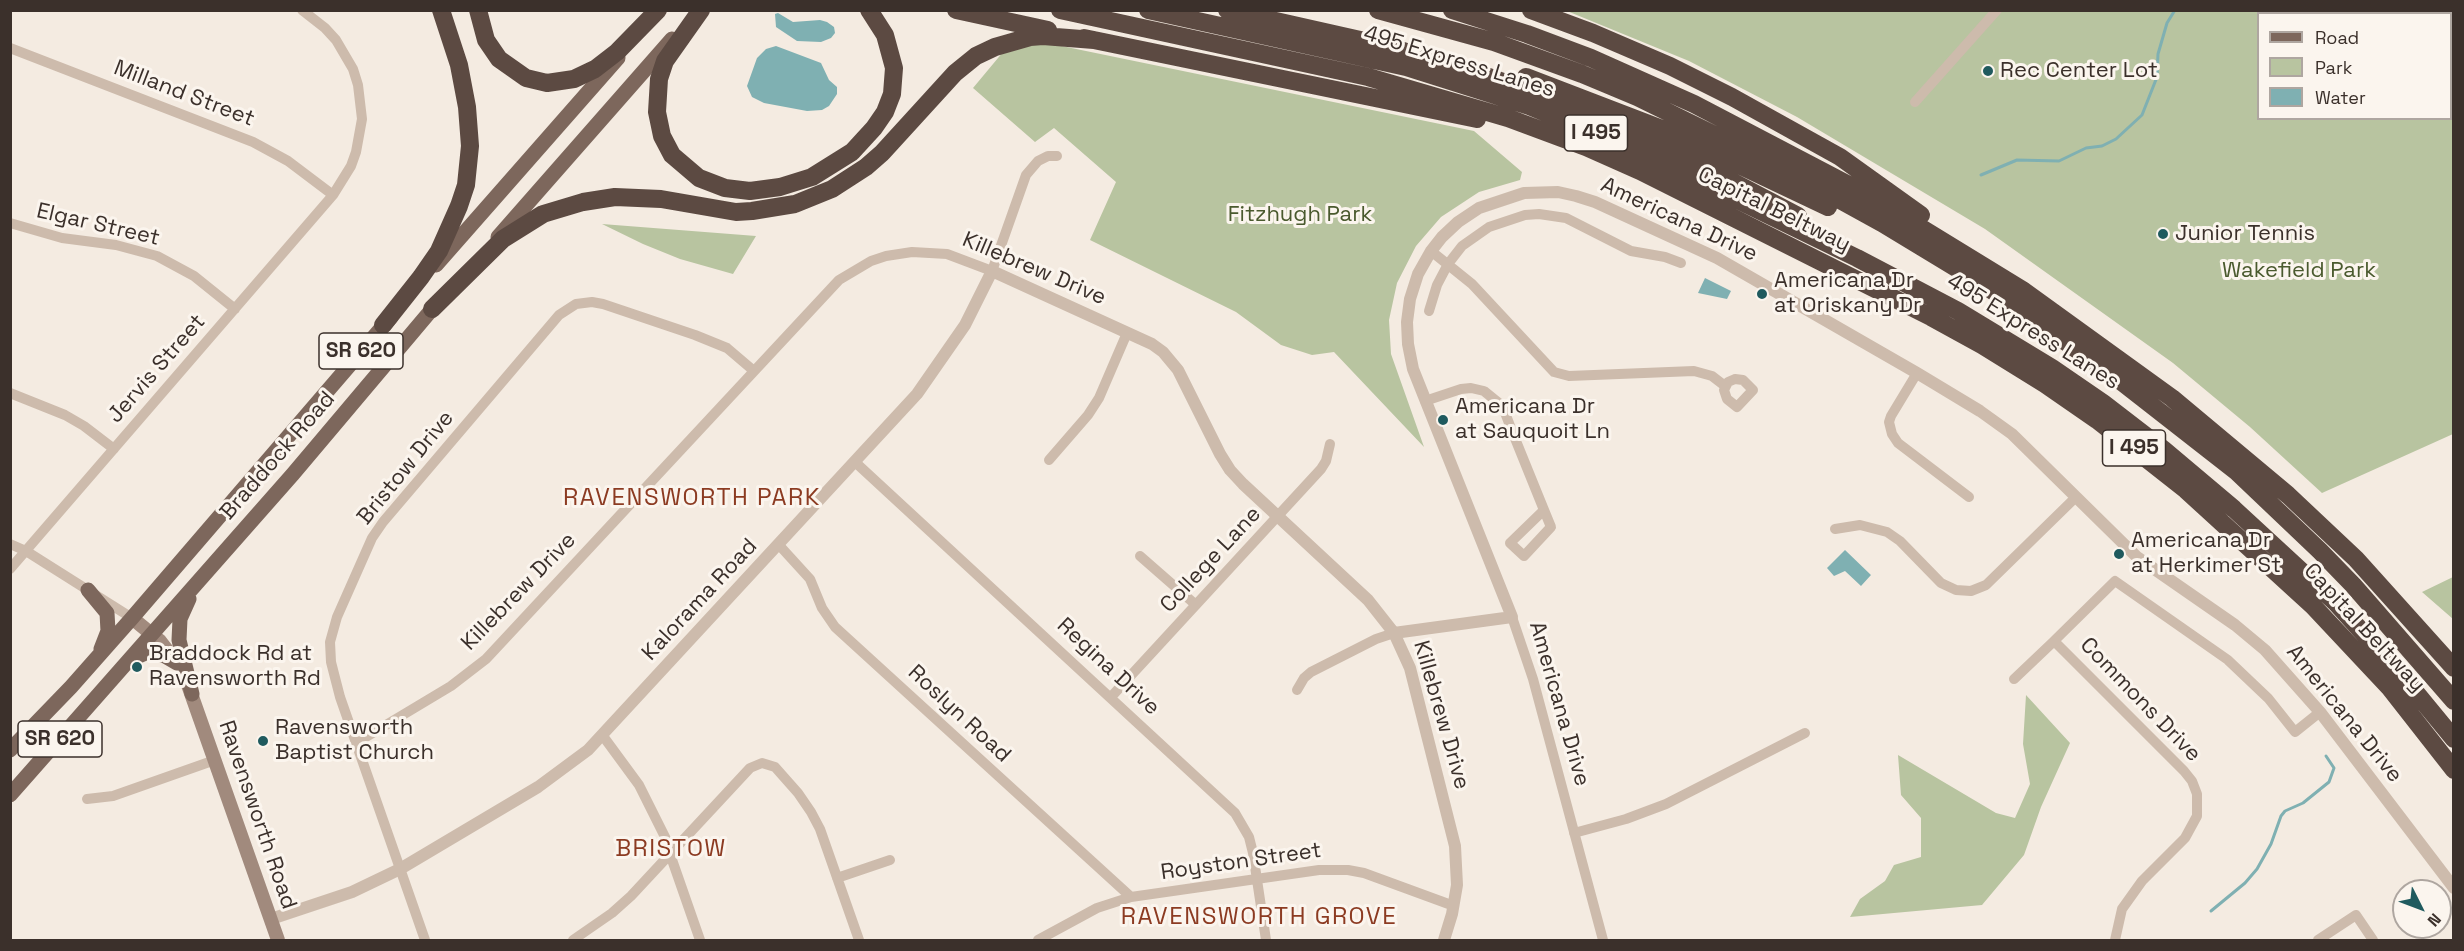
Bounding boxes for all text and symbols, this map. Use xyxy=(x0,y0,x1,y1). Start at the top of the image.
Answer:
legend xyxy=(2257,12,2452,120)
street label: 495 Express Lanes xyxy=(1360,20,1558,104)
text: Road xyxy=(2315,26,2359,49)
street label: Milland Street xyxy=(110,55,258,133)
text: Park xyxy=(2315,56,2352,79)
place label: Rec Center Lot xyxy=(2000,58,2158,84)
marker: Rec Center Lot xyxy=(1981,64,1995,78)
text: Water xyxy=(2315,86,2366,109)
road number: I 495 xyxy=(1564,115,1628,151)
street label: Capital Beltway xyxy=(1693,162,1855,258)
street label: Americana Drive xyxy=(1596,172,1762,268)
street label: Elgar Street xyxy=(34,198,162,252)
park label: Fitzhugh Park xyxy=(1228,202,1372,228)
place label: Junior Tennis xyxy=(2175,221,2315,247)
street label: Killebrew Drive xyxy=(958,227,1110,311)
marker: Junior Tennis xyxy=(2156,227,2170,241)
park label: Wakefield Park xyxy=(2222,258,2376,284)
place label: Americana Dr at Oriskany Dr xyxy=(1774,268,1921,320)
street label: 495 Express Lanes xyxy=(1942,268,2124,396)
marker: Americana Dr at Oriskany Dr xyxy=(1755,287,1769,301)
street label: Jervis Street xyxy=(103,309,211,429)
road number: SR 620 xyxy=(319,333,403,369)
street label: Braddock Road xyxy=(215,386,341,526)
place label: Americana Dr at Sauquoit Ln xyxy=(1455,394,1610,446)
street label: Bristow Drive xyxy=(352,406,460,530)
marker: Americana Dr at Sauquoit Ln xyxy=(1436,413,1450,427)
road number: I 495 xyxy=(2102,430,2166,466)
district label: RAVENSWORTH PARK xyxy=(563,484,821,512)
street label: College Lane xyxy=(1155,501,1267,619)
street label: Killebrew Drive xyxy=(456,528,582,656)
place label: Americana Dr at Herkimer St xyxy=(2131,528,2281,580)
street label: Kalorama Road xyxy=(637,534,763,666)
marker: Americana Dr at Herkimer St xyxy=(2112,547,2126,561)
street label: Capital Beltway xyxy=(2298,558,2430,698)
street label: Regina Drive xyxy=(1051,613,1165,721)
street label: Americana Drive xyxy=(1523,619,1595,789)
street label: Commons Drive xyxy=(2074,632,2206,768)
street label: Killebrew Drive xyxy=(1407,638,1475,792)
street label: Americana Drive xyxy=(2280,640,2408,788)
place label: Braddock Rd at Ravensworth Rd xyxy=(149,641,321,692)
marker: Braddock Rd at Ravensworth Rd xyxy=(130,660,144,674)
street label: Roslyn Road xyxy=(902,660,1016,768)
place label: Ravensworth Baptist Church xyxy=(275,715,434,766)
street label: Ravensworth Road xyxy=(212,717,302,913)
road number: SR 620 xyxy=(18,721,102,757)
marker: Ravensworth Baptist Church xyxy=(256,734,270,748)
district label: BRISTOW xyxy=(615,835,727,863)
street label: Royston Street xyxy=(1159,838,1323,886)
north arrow xyxy=(2392,879,2452,939)
district label: RAVENSWORTH GROVE xyxy=(1121,903,1397,931)
text: N xyxy=(2423,909,2446,931)

